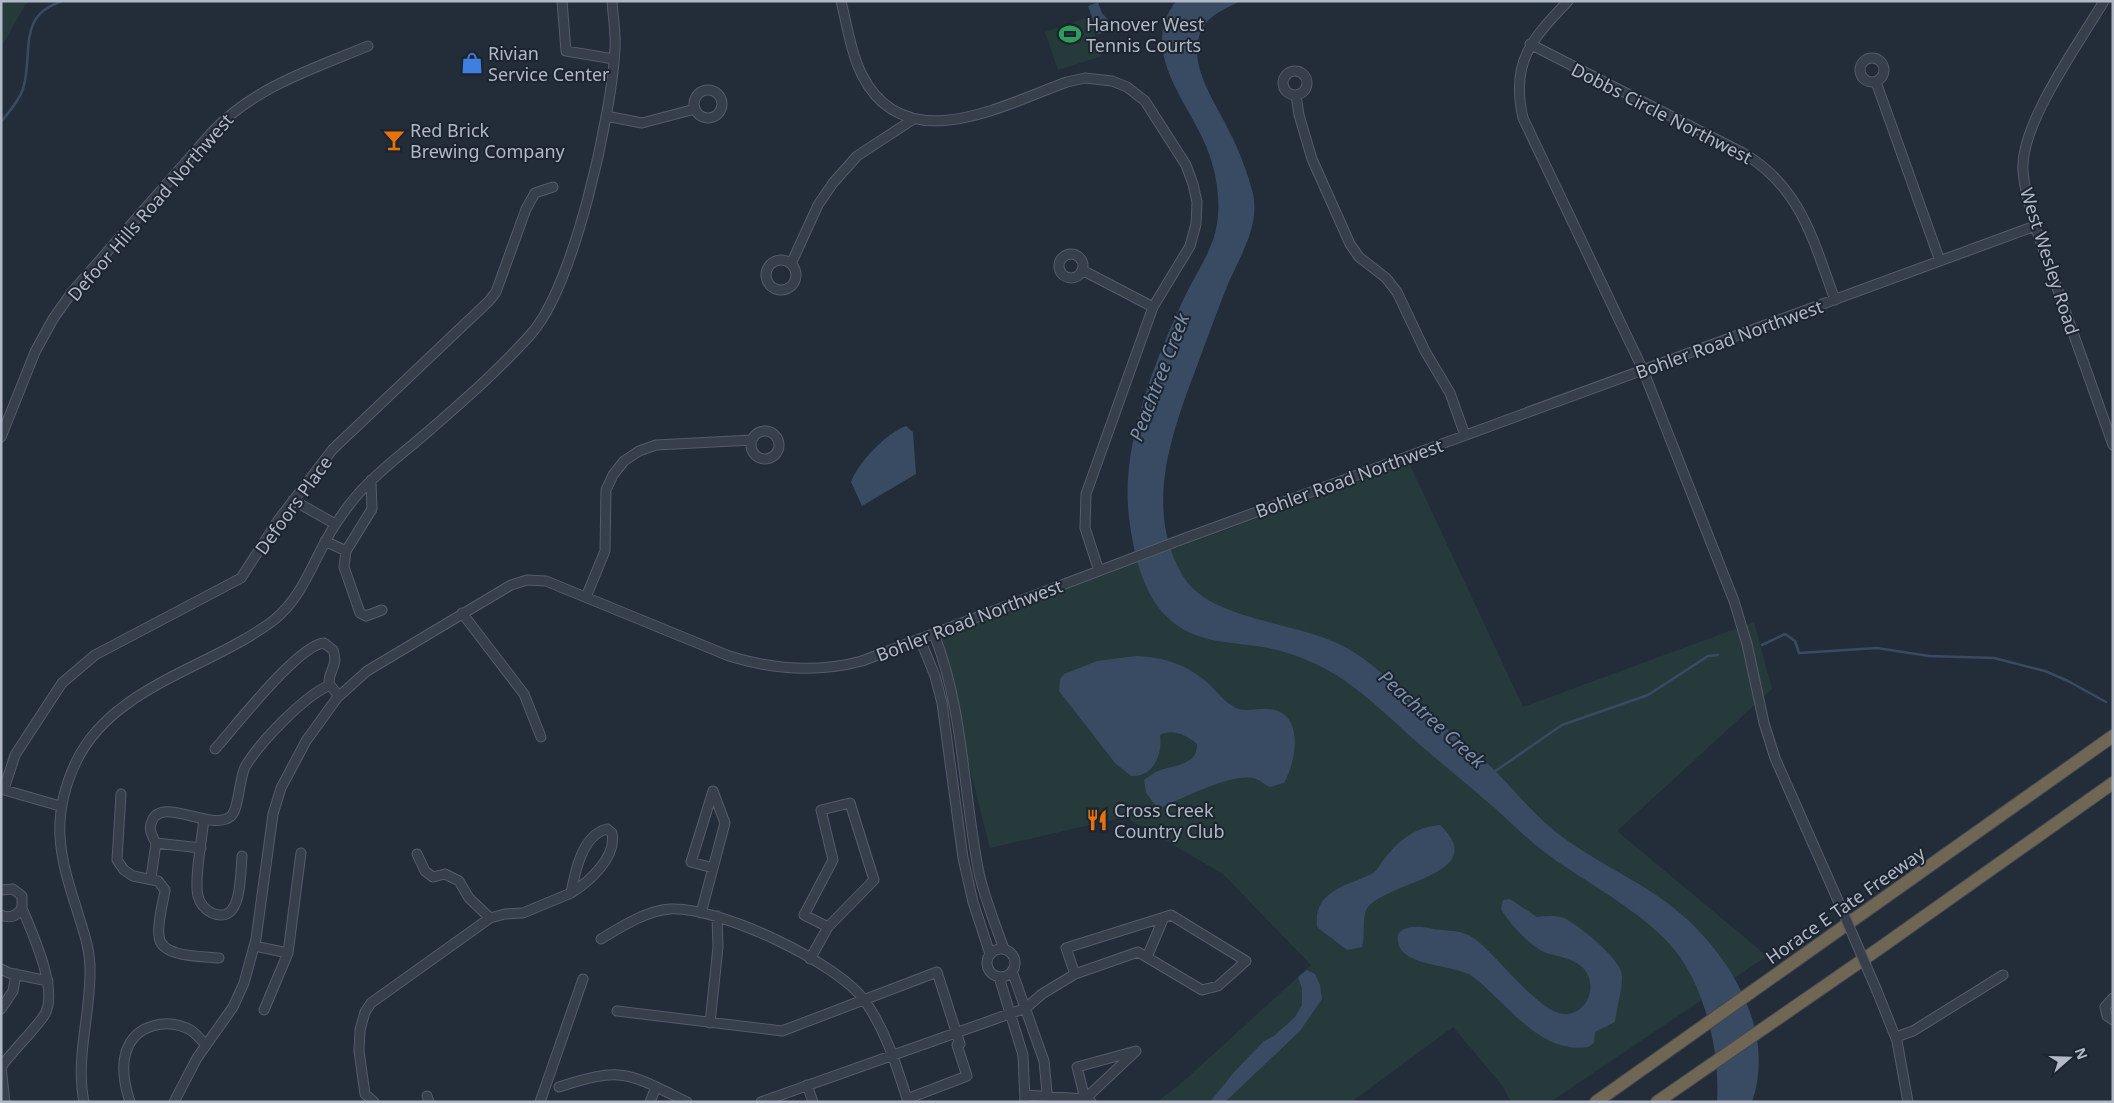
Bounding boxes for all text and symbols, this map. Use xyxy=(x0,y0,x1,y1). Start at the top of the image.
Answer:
place label: Hanover West Tennis Courts xyxy=(1086,12,1205,57)
sports icon: Hanover West Tennis Courts xyxy=(1057,21,1083,47)
place label: Rivian Service Center xyxy=(488,41,610,86)
shop icon: Rivian Service Center xyxy=(459,50,485,76)
street label: Dobbs Circle Northwest xyxy=(1568,57,1757,169)
street label: Defoor Hills Road Northwest xyxy=(62,108,238,306)
place label: Red Brick Brewing Company xyxy=(410,118,566,163)
bar icon: Red Brick Brewing Company xyxy=(381,127,407,153)
street label: West Wesley Road xyxy=(2015,185,2085,337)
street label: Bohler Road Northwest xyxy=(1632,294,1826,384)
water label: Peachtree Creek xyxy=(1123,309,1195,445)
street label: Bohler Road Northwest xyxy=(1252,433,1446,523)
street label: Defoors Place xyxy=(249,451,337,559)
street label: Bohler Road Northwest xyxy=(872,573,1066,667)
water label: Peachtree Creek xyxy=(1373,664,1491,774)
place label: Cross Creek Country Club xyxy=(1114,798,1225,843)
restaurant icon: Cross Creek Country Club xyxy=(1084,807,1110,833)
street label: Horace E Tate Freeway xyxy=(1761,840,1930,969)
north arrow xyxy=(2044,1033,2094,1083)
text: N xyxy=(2071,1045,2093,1062)

